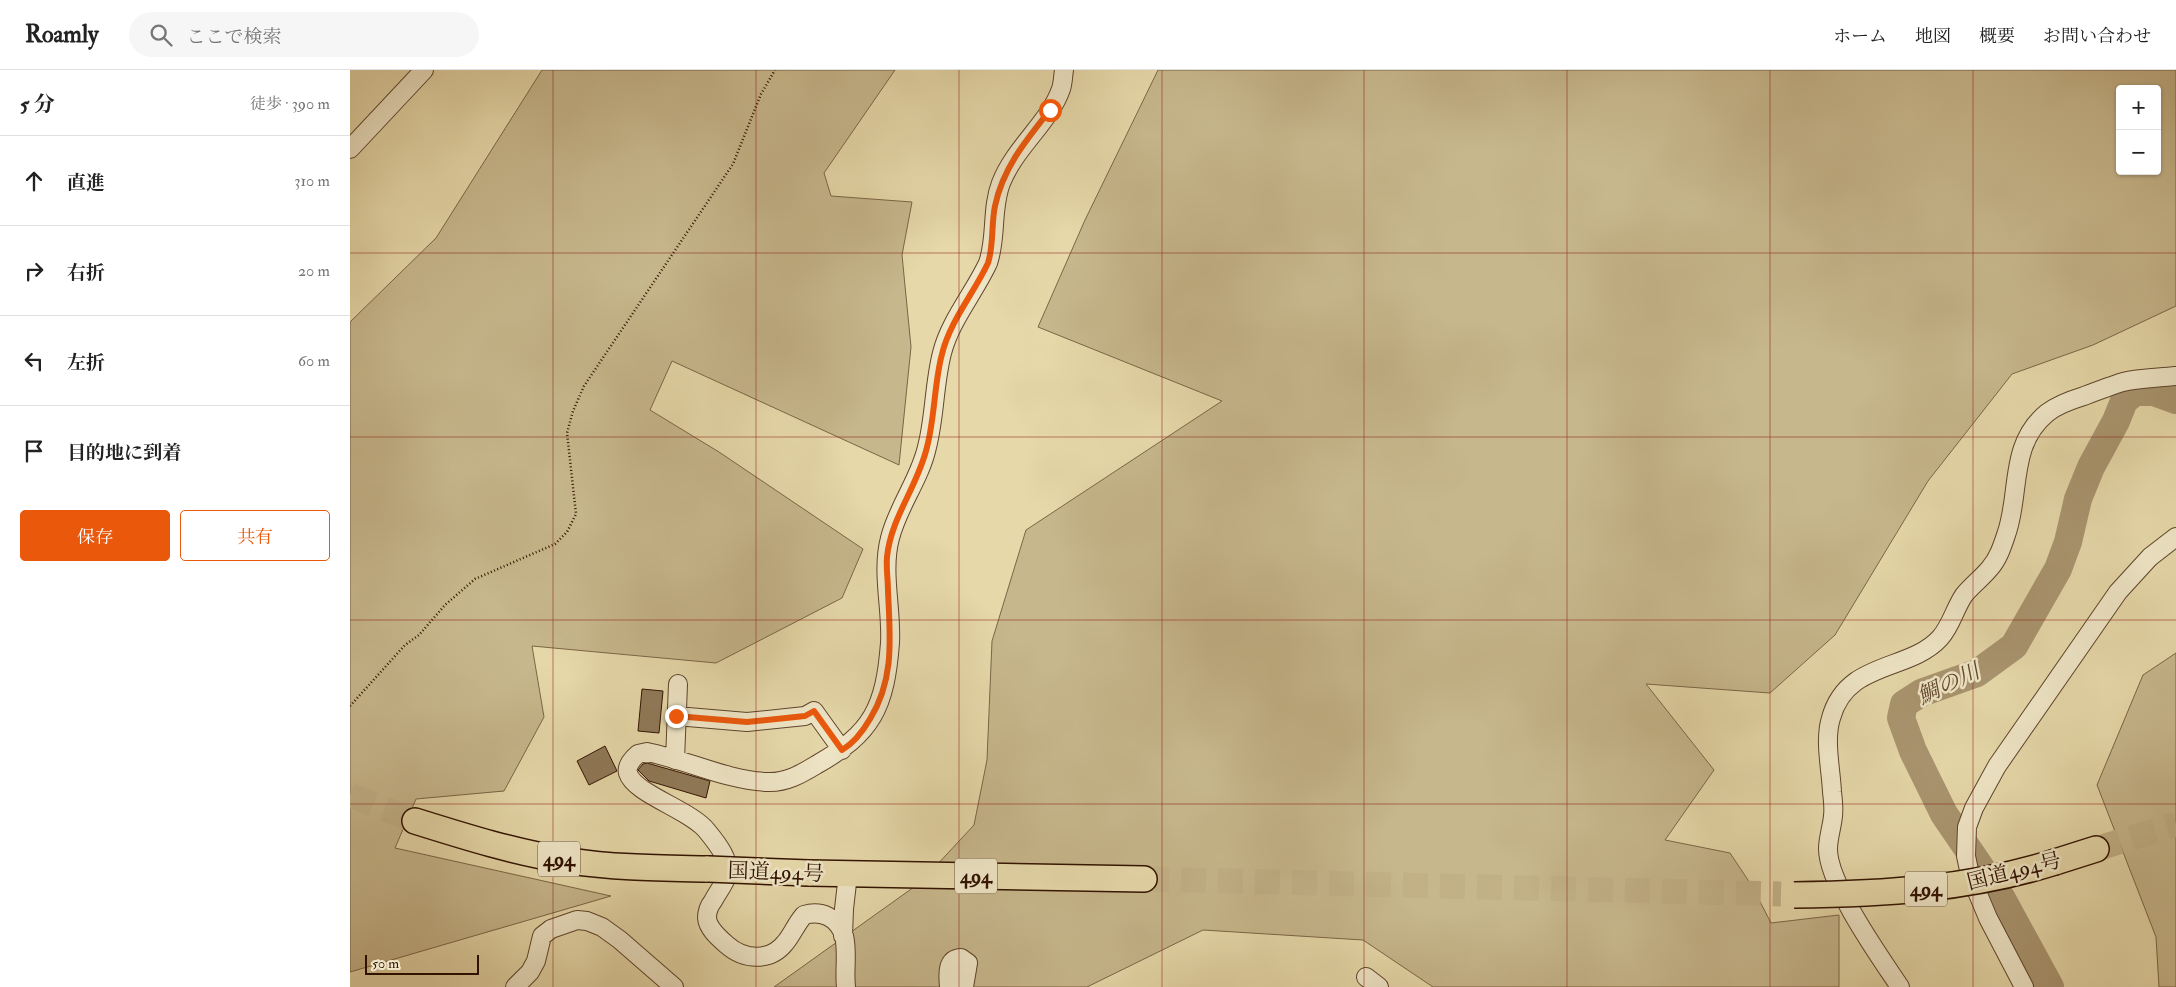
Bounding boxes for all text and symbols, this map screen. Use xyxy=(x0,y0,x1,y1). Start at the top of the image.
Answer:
search box xyxy=(129,12,479,57)
text: Roamly xyxy=(25,19,99,50)
icon: search xyxy=(147,21,175,49)
text: ここで検索 xyxy=(187,25,282,49)
text: ホーム xyxy=(1833,25,1887,48)
text: 地図 xyxy=(1915,25,1951,48)
text: 概要 xyxy=(1979,25,2015,48)
text: お問い合わせ xyxy=(2043,25,2151,48)
map controls xyxy=(2116,85,2161,175)
button: + xyxy=(2116,85,2161,130)
text: 5 分 xyxy=(20,91,55,118)
text: 徒歩 · 390 m xyxy=(250,94,330,114)
route start xyxy=(1039,99,1062,122)
button: − xyxy=(2116,130,2161,175)
icon: ahead xyxy=(20,167,48,195)
text: 直進 xyxy=(67,171,105,195)
text: 310 m xyxy=(294,171,330,191)
icon: right xyxy=(20,257,48,285)
text: 右折 xyxy=(67,261,105,285)
text: 20 m xyxy=(298,261,330,281)
icon: left xyxy=(20,347,48,375)
text: 左折 xyxy=(67,351,105,375)
text: 60 m xyxy=(298,351,330,371)
icon: arrive xyxy=(20,437,48,465)
text: 目的地に到着 xyxy=(67,441,181,465)
button: 保存 xyxy=(20,510,170,561)
button: 共有 xyxy=(180,510,330,561)
water label: 鯛の川 xyxy=(1913,656,1986,711)
route end xyxy=(665,705,688,728)
road number: 494 xyxy=(538,842,580,876)
street label: 国道494号 xyxy=(1964,847,2064,896)
street label: 国道494号 xyxy=(727,857,825,888)
road number: 494 xyxy=(955,858,997,894)
road number: 494 xyxy=(1905,872,1947,906)
scale bar xyxy=(365,952,479,975)
text: 50 m xyxy=(372,955,399,972)

